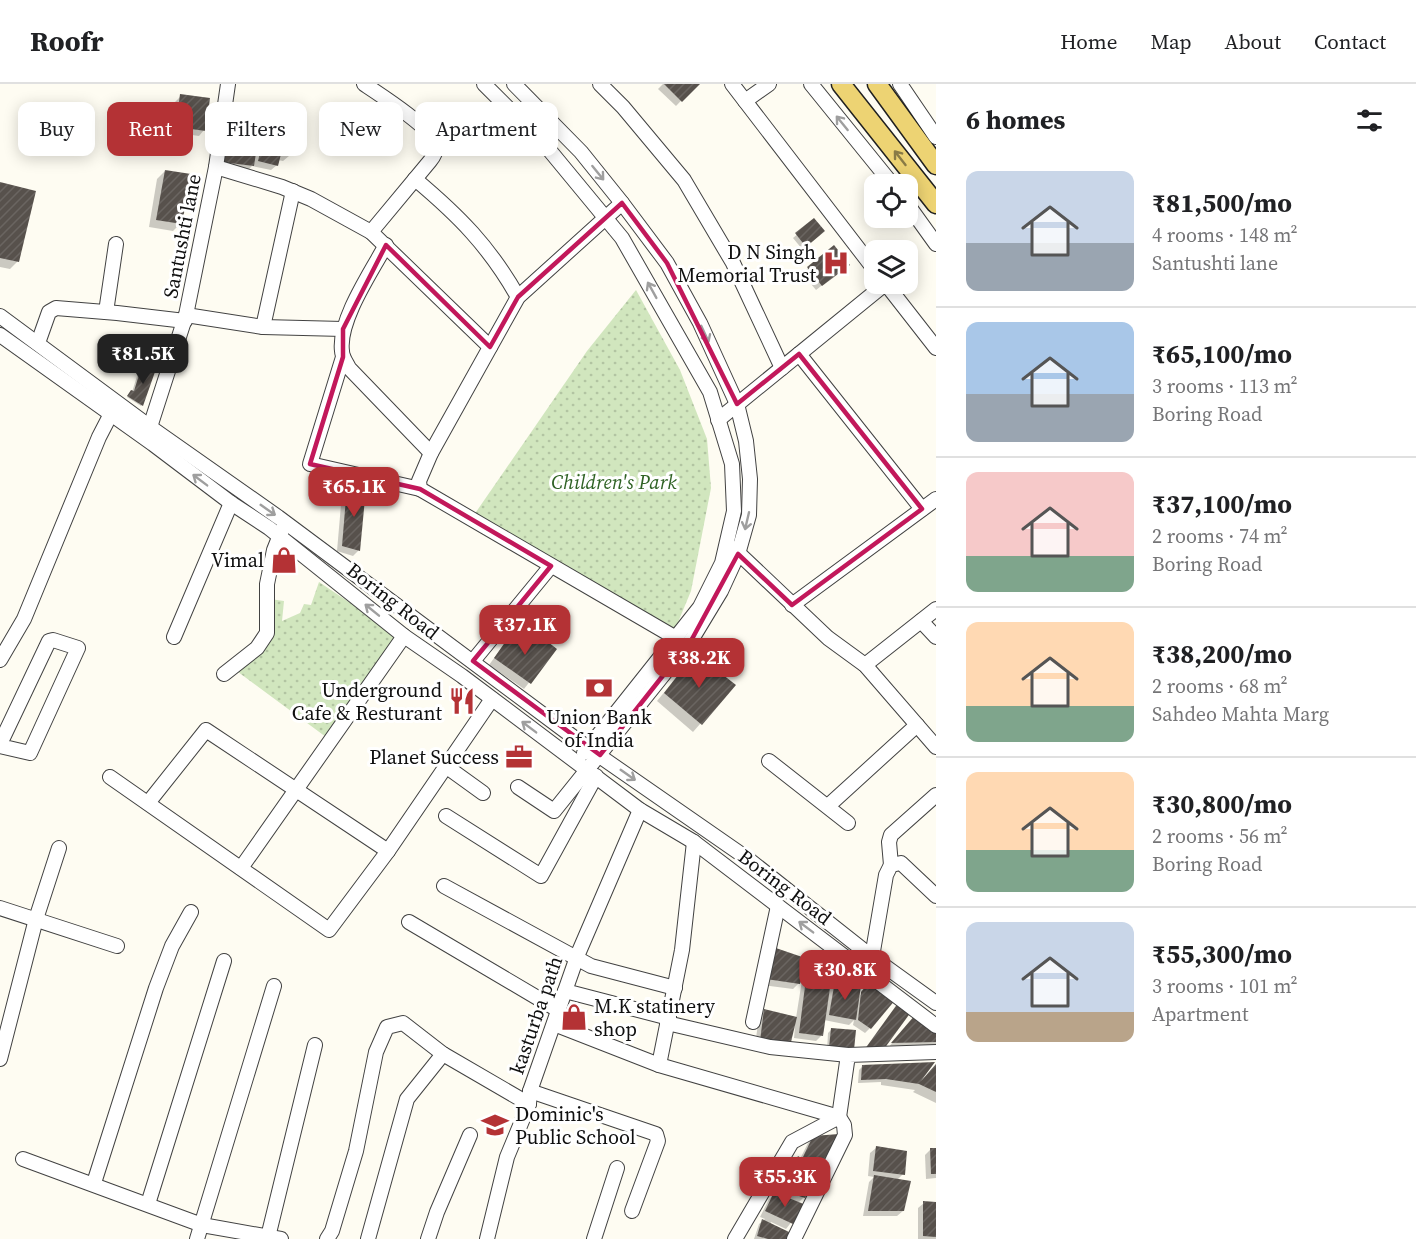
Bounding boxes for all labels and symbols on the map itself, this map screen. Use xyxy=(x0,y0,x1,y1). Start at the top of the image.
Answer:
one-way arrow xyxy=(836,115,849,131)
one-way arrow xyxy=(893,150,906,166)
one-way arrow xyxy=(591,165,604,181)
street label: Santushti lane xyxy=(156,171,208,301)
place label: D N Singh Memorial Trust xyxy=(678,238,816,289)
hospital icon: D N Singh Memorial Trust xyxy=(821,248,851,278)
one-way arrow xyxy=(645,281,657,298)
one-way arrow xyxy=(700,325,711,343)
pin: ₹81.5K xyxy=(94,334,192,385)
pin: ₹65.1K xyxy=(305,467,403,518)
park label: Children's Park xyxy=(551,468,677,496)
one-way arrow xyxy=(193,474,209,486)
one-way arrow xyxy=(260,504,276,516)
one-way arrow xyxy=(741,511,752,530)
shop icon: Vimal xyxy=(269,545,299,575)
place label: Vimal xyxy=(211,546,264,574)
street label: Boring Road xyxy=(341,556,446,646)
one-way arrow xyxy=(365,604,381,617)
pin: ₹37.1K xyxy=(476,605,574,656)
pin: ₹38.2K xyxy=(650,638,748,689)
bank icon: Union Bank of India xyxy=(584,673,614,703)
place label: Underground Cafe & Resturant xyxy=(292,676,443,727)
restaurant icon: Underground Cafe & Resturant xyxy=(447,686,477,716)
place label: Union Bank of India xyxy=(546,703,652,754)
one-way arrow xyxy=(521,721,537,733)
office icon: Planet Success xyxy=(504,742,534,772)
place label: Planet Success xyxy=(369,743,499,771)
one-way arrow xyxy=(620,769,636,781)
street label: Boring Road xyxy=(732,843,838,932)
one-way arrow xyxy=(798,920,814,933)
pin: ₹30.8K xyxy=(796,950,894,1001)
street label: kasturba path xyxy=(503,952,569,1078)
place label: M.K statinery shop xyxy=(594,992,716,1043)
shop icon: M.K statinery shop xyxy=(559,1002,589,1032)
place label: Dominic's Public School xyxy=(515,1100,636,1151)
school or university icon: Dominic's Public School xyxy=(480,1110,510,1140)
pin: ₹55.3K xyxy=(736,1157,834,1208)

